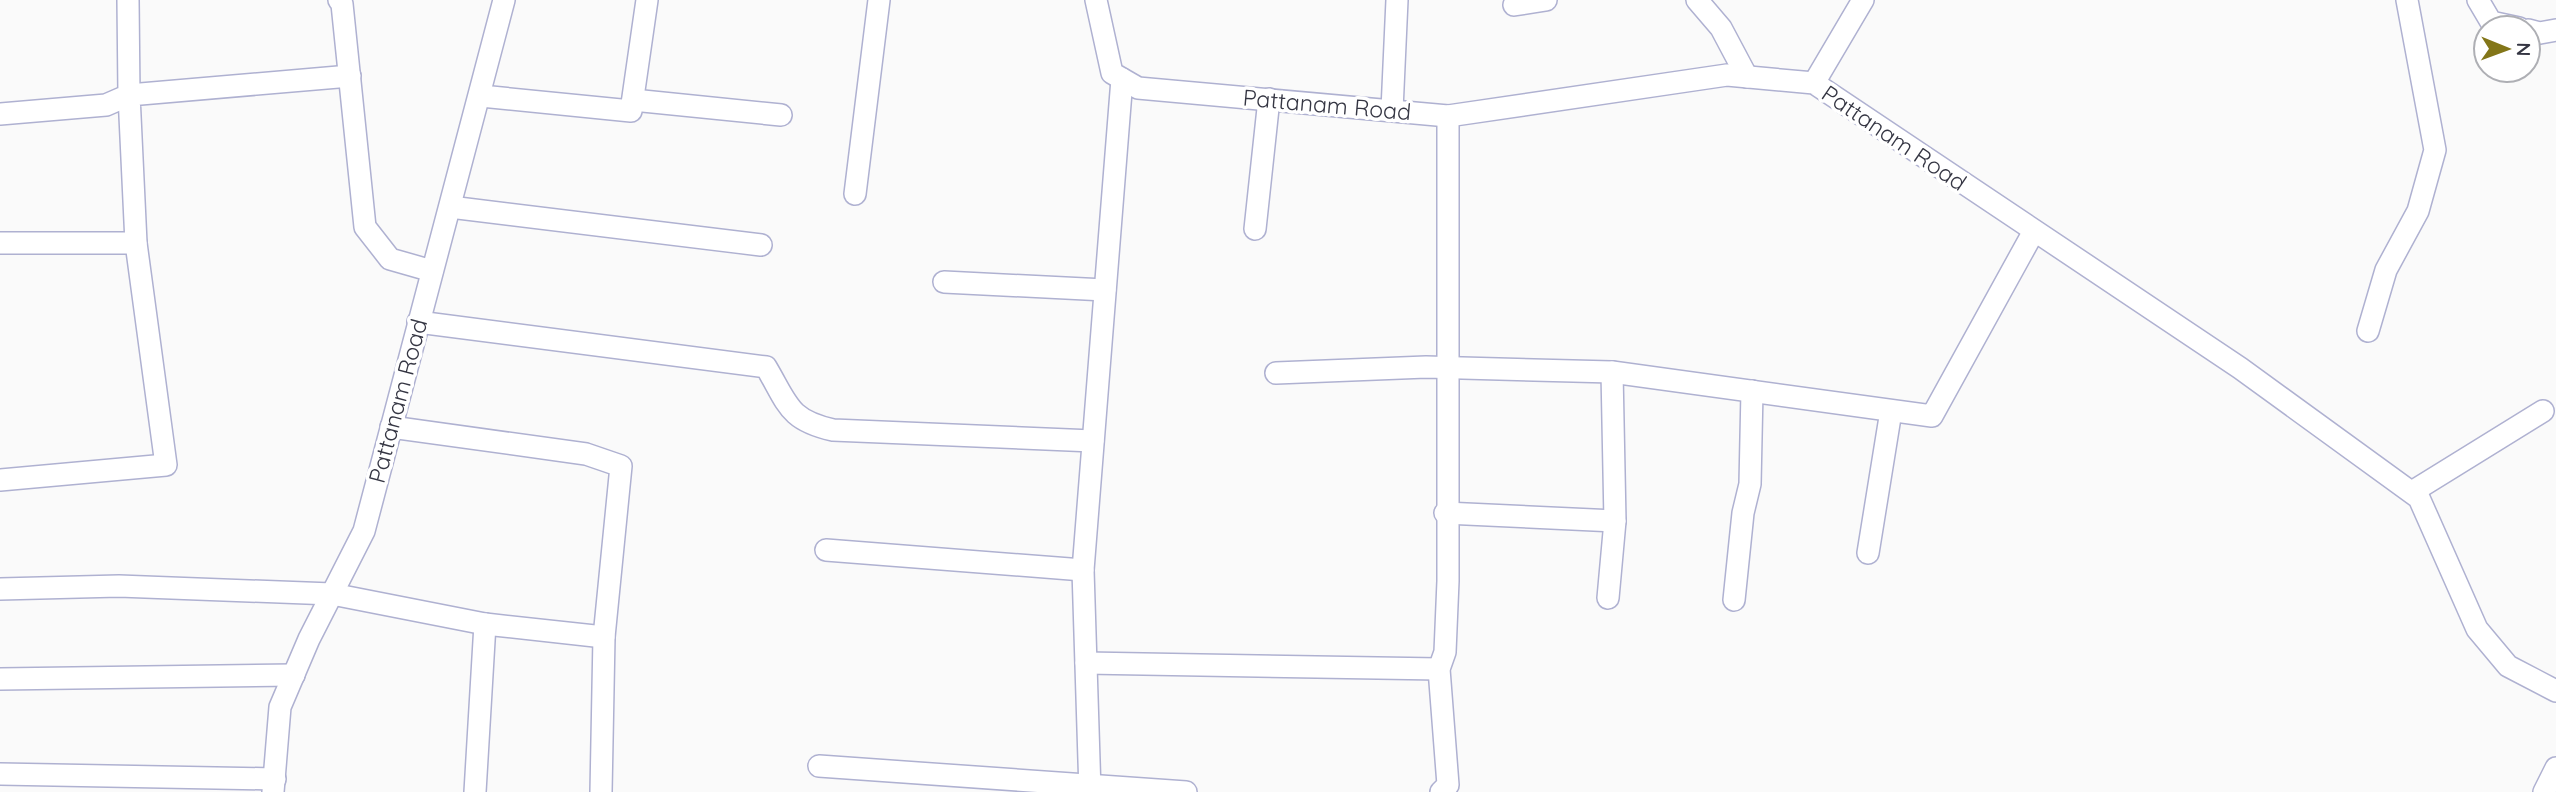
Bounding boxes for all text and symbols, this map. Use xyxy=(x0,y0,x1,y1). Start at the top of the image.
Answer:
north arrow xyxy=(2472,14,2542,84)
text: N xyxy=(2512,42,2536,56)
street label: Pattanam Road xyxy=(1816,78,1972,197)
street label: Pattanam Road xyxy=(1242,83,1412,126)
street label: Pattanam Road xyxy=(362,316,433,486)

